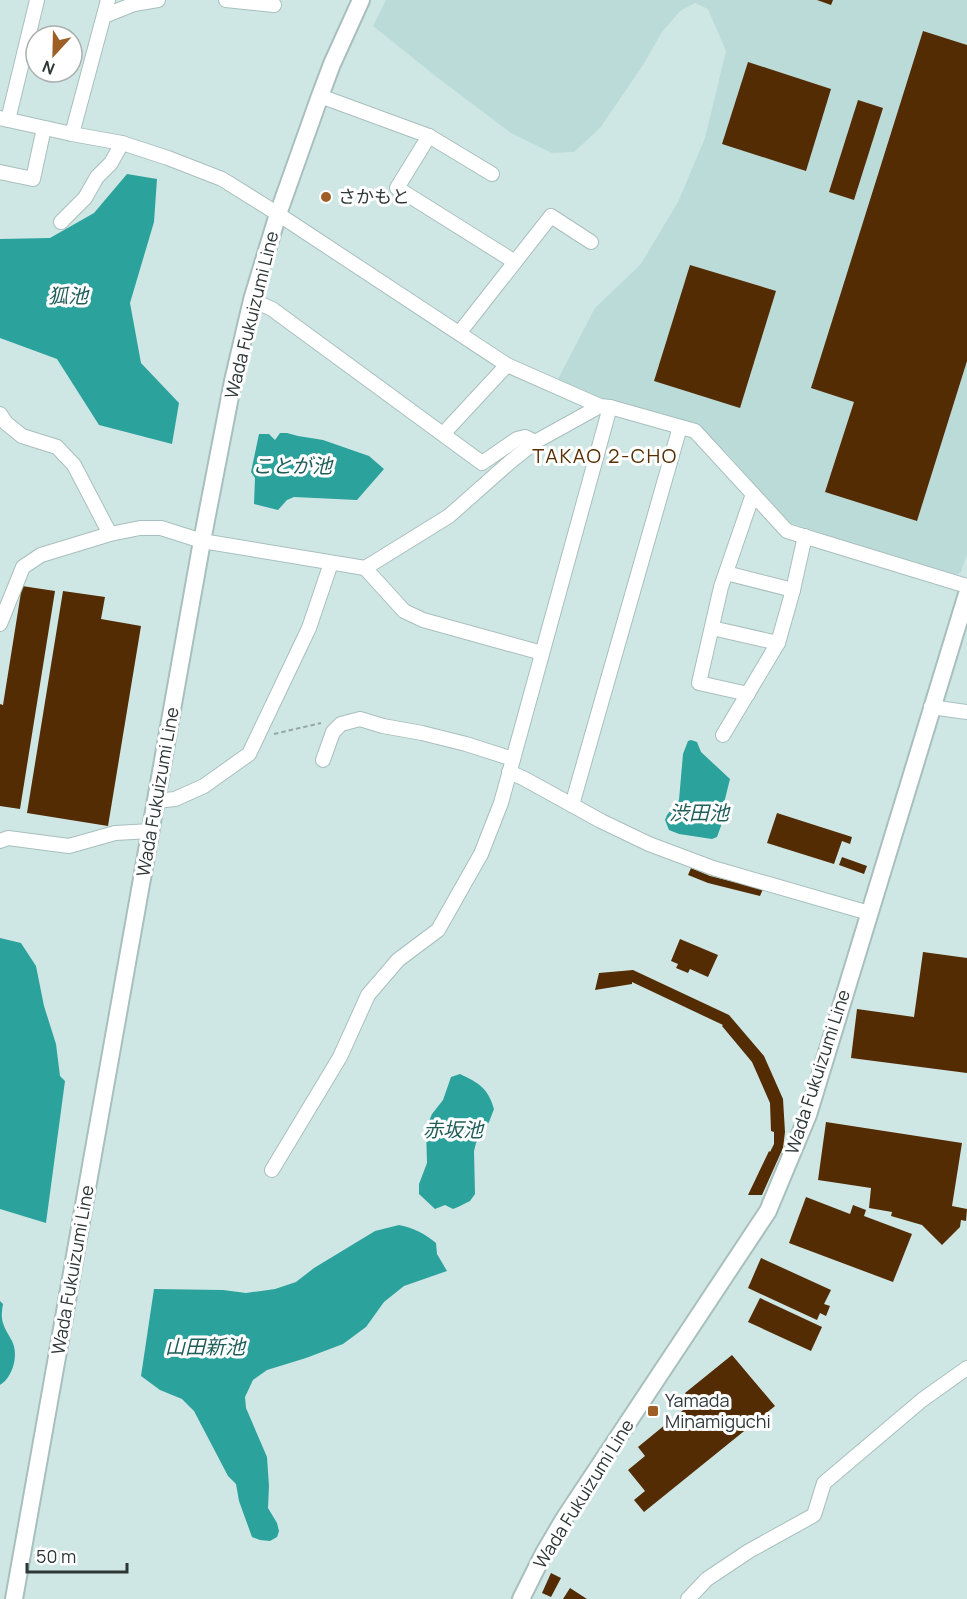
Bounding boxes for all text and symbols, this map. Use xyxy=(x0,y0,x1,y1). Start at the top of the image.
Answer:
north arrow xyxy=(24,24,84,84)
text: N xyxy=(39,56,58,80)
place label: さかもと xyxy=(338,184,410,208)
marker: さかもと xyxy=(319,190,333,204)
street label: Wada Fukuizumi Line xyxy=(219,229,283,401)
water label: 狐池 xyxy=(48,282,90,309)
district label: TAKAO 2-CHO xyxy=(532,442,678,469)
water label: ことが池 xyxy=(252,452,334,479)
street label: Wada Fukuizumi Line xyxy=(130,705,184,878)
water label: 渋田池 xyxy=(669,799,731,826)
street label: Wada Fukuizumi Line xyxy=(779,986,855,1157)
water label: 赤坂池 xyxy=(423,1116,485,1143)
street label: Wada Fukuizumi Line xyxy=(45,1183,99,1356)
water label: 山田新池 xyxy=(165,1333,247,1360)
place label: Yamada Minamiguchi xyxy=(665,1388,771,1433)
marker: Yamada Minamiguchi xyxy=(646,1404,660,1418)
street label: Wada Fukuizumi Line xyxy=(527,1414,639,1573)
scale bar xyxy=(27,1536,128,1574)
text: 50 m xyxy=(36,1544,76,1568)

